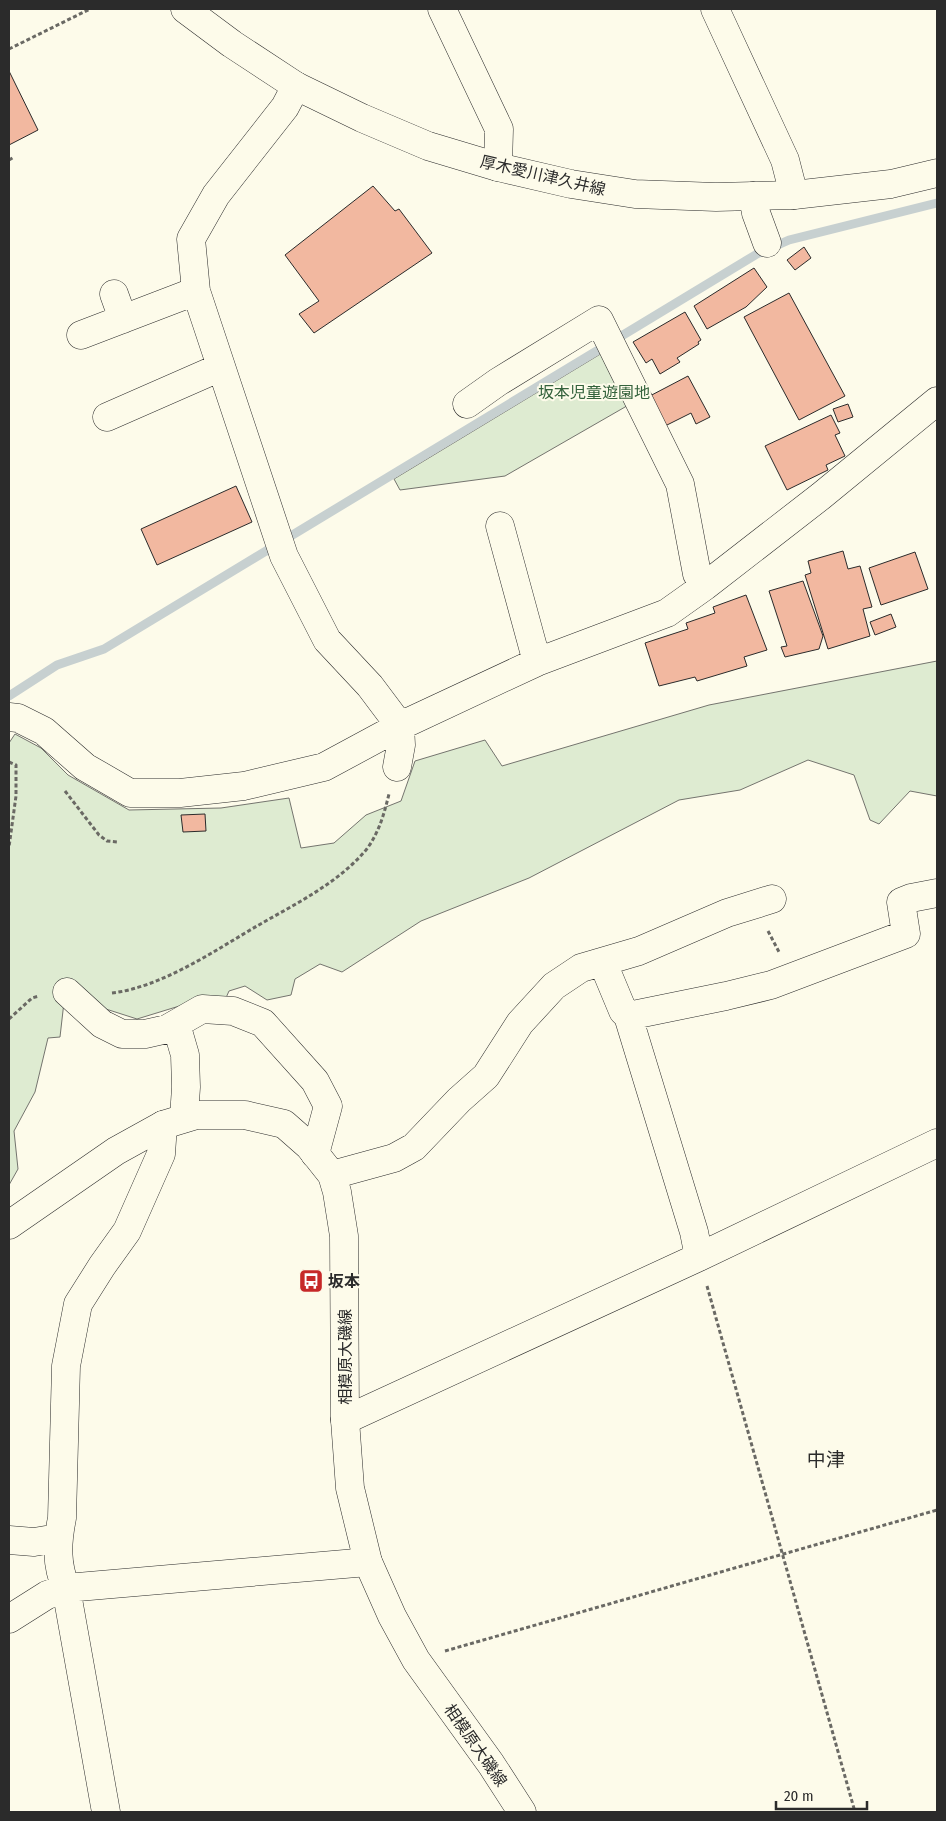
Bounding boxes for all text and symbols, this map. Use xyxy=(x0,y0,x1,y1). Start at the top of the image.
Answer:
street label: 厚木愛川津久井線 xyxy=(478,152,607,199)
park label: 坂本児童遊園地 xyxy=(538,383,650,402)
bus stop icon: 坂本 xyxy=(298,1268,324,1294)
place label: 坂本 xyxy=(328,1272,360,1291)
street label: 相模原大磯線 xyxy=(336,1309,355,1405)
district label: 中津 xyxy=(807,1448,845,1471)
street label: 相模原大磯線 xyxy=(440,1701,511,1790)
scale bar xyxy=(776,1778,867,1810)
text: 20 m xyxy=(784,1787,814,1805)

